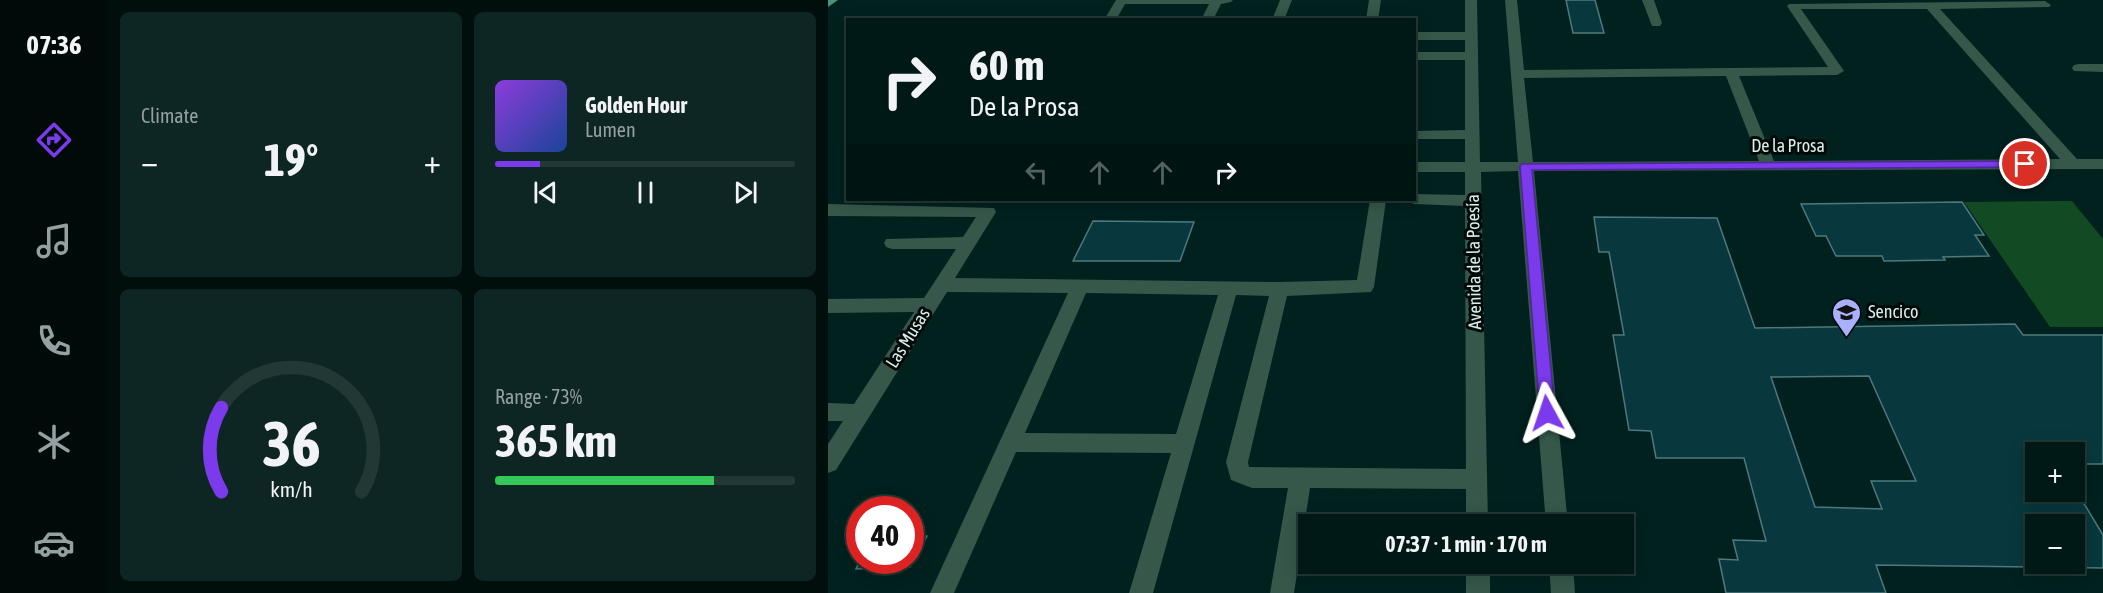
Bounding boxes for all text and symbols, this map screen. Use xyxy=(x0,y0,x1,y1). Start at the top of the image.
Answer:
text: 07:36 xyxy=(26,29,82,60)
text: 60 m xyxy=(969,41,1044,89)
icon: right xyxy=(870,42,948,120)
text: De la Prosa xyxy=(969,91,1079,122)
text: Golden Hour xyxy=(585,92,687,118)
text: Climate xyxy=(141,104,198,127)
text: Lumen xyxy=(585,118,636,141)
icon: directions xyxy=(33,119,75,161)
text: 19° xyxy=(264,134,318,186)
street label: De la Prosa xyxy=(1751,135,1825,156)
pin xyxy=(1999,138,2050,189)
text: − xyxy=(141,142,158,180)
text: + xyxy=(424,142,441,180)
icon: arrive xyxy=(2008,147,2041,180)
icon: left xyxy=(1020,156,1053,189)
icon: ahead xyxy=(1083,156,1116,189)
icon: ahead xyxy=(1146,156,1179,189)
icon: right xyxy=(1209,156,1242,189)
icon: previous xyxy=(529,176,562,209)
icon: pause xyxy=(629,176,662,209)
icon: next xyxy=(729,176,762,209)
street label: Avenida de la Poesía xyxy=(1462,194,1485,330)
icon: music xyxy=(33,220,75,262)
school or university icon: Sencico xyxy=(1831,296,1863,338)
place label: Sencico xyxy=(1868,301,1918,322)
street label: Las Musas xyxy=(881,304,934,371)
icon: phone xyxy=(33,320,75,362)
position arrow xyxy=(1515,381,1579,445)
text: Range · 73% xyxy=(495,385,582,408)
text: 36 xyxy=(262,408,320,479)
text: 365 km xyxy=(495,415,617,467)
icon: climate xyxy=(33,421,75,463)
map controls xyxy=(2025,442,2085,574)
button: + xyxy=(2025,442,2085,502)
text: km/h xyxy=(270,477,312,502)
speed limit sign: 40 xyxy=(846,496,924,574)
button: − xyxy=(2025,514,2085,574)
icon: car xyxy=(33,522,75,564)
text: 07:37 · 1 min · 170 m xyxy=(1385,531,1547,557)

